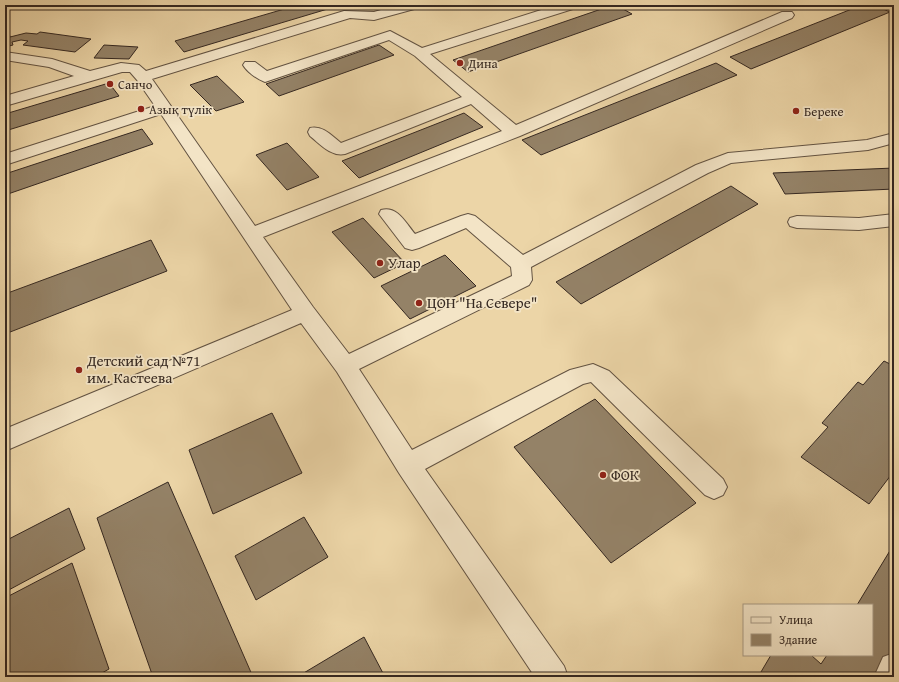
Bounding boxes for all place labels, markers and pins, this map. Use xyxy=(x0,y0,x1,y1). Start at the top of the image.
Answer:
place label: Дина xyxy=(467,54,499,73)
marker: Дина xyxy=(455,58,465,68)
place label: Санчо xyxy=(118,75,153,94)
marker: Санчо xyxy=(105,79,115,89)
place label: Азық түлік xyxy=(149,100,212,119)
place label: Береке xyxy=(804,102,844,121)
marker: Азық түлік xyxy=(136,104,146,114)
marker: Береке xyxy=(791,106,801,116)
place label: Улар xyxy=(388,252,421,273)
marker: Улар xyxy=(375,258,385,268)
place label: ЦОН "На Севере" xyxy=(427,292,537,313)
marker: ЦОН "На Севере" xyxy=(414,298,424,308)
place label: Детский сад №71 им. Кастеева xyxy=(86,350,200,388)
marker: Детский сад №71 им. Кастеева xyxy=(74,365,84,375)
place label: ФОК xyxy=(611,464,640,485)
marker: ФОК xyxy=(598,470,608,480)

